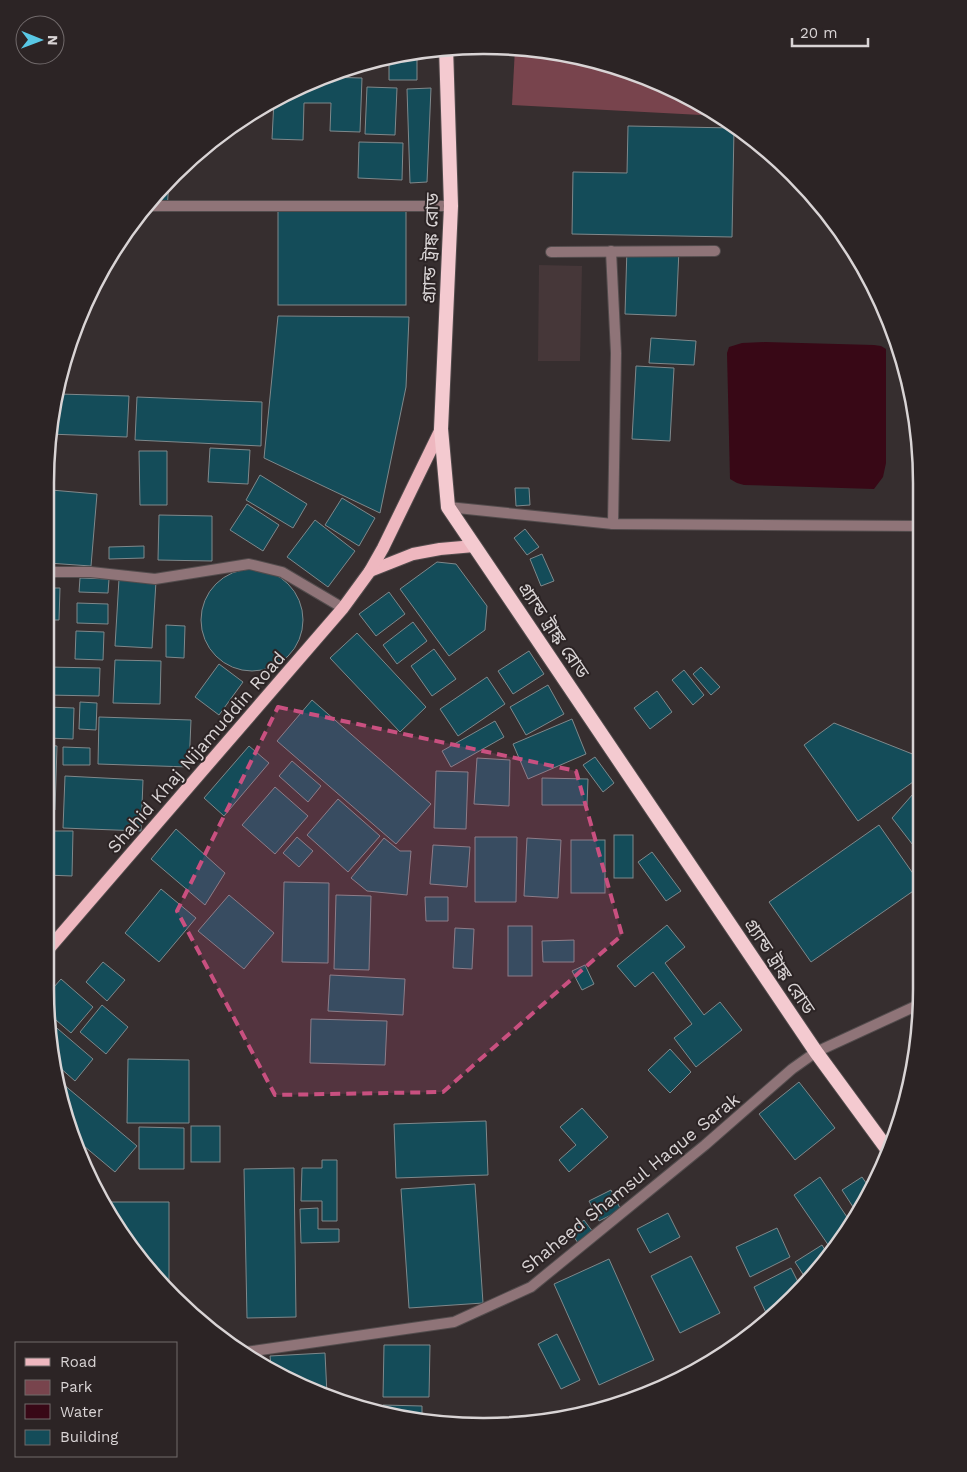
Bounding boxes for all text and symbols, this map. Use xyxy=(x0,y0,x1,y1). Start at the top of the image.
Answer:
north arrow xyxy=(15,15,65,65)
scale bar xyxy=(792,15,868,47)
text: 20 m xyxy=(800,24,838,42)
text: N xyxy=(45,35,61,46)
street label: গ্র্যান্ড ট্রাঙ্ক রোড xyxy=(418,192,442,304)
street label: গ্র্যান্ড ট্রাঙ্ক রোড xyxy=(514,578,594,682)
street label: Shahid Khaj Nijamuddin Road xyxy=(103,647,289,857)
street label: গ্র্যান্ড ট্রাঙ্ক রোড xyxy=(740,914,820,1018)
street label: Shaheed Shamsul Haque Sarak xyxy=(517,1088,743,1278)
legend xyxy=(15,1342,178,1457)
text: Road xyxy=(60,1353,97,1371)
text: Park xyxy=(60,1378,93,1396)
text: Water xyxy=(60,1403,103,1421)
text: Building xyxy=(60,1428,118,1446)

